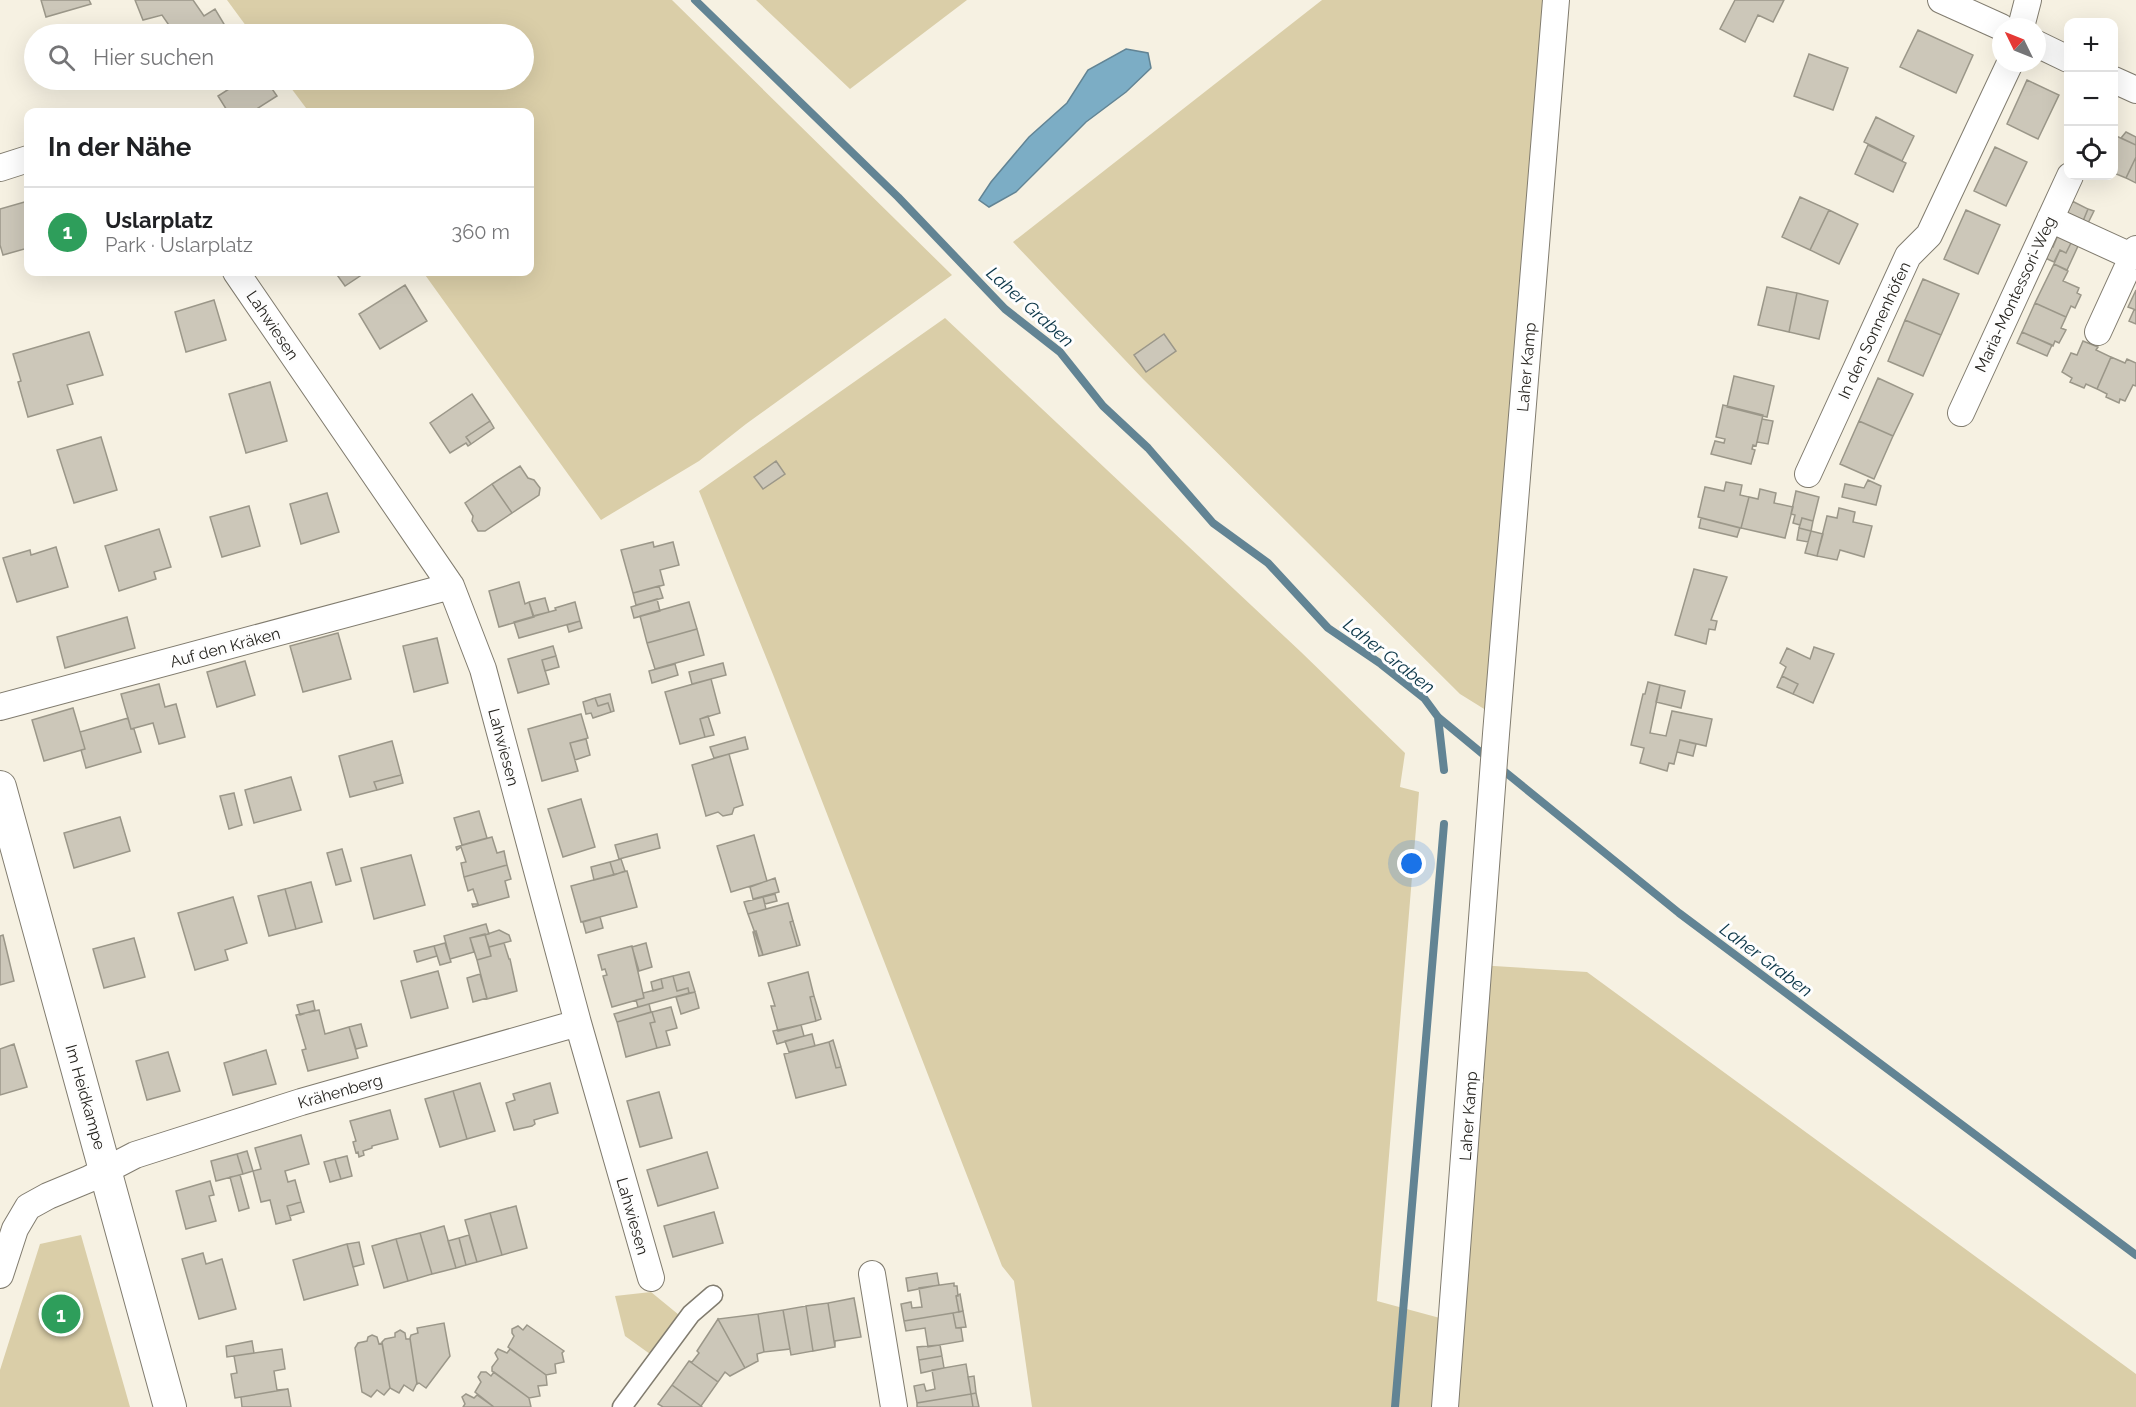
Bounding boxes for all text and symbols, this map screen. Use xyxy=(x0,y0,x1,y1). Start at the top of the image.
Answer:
north arrow xyxy=(1992,18,2046,72)
map controls xyxy=(2064,18,2118,180)
button: + xyxy=(2064,18,2118,72)
search box xyxy=(24,24,534,90)
icon: search xyxy=(45,41,78,74)
text: Hier suchen xyxy=(93,44,214,70)
button: − xyxy=(2064,72,2118,126)
button: locate xyxy=(2064,126,2118,180)
text: In der Nähe xyxy=(48,132,191,162)
text: Uslarplatz xyxy=(105,207,213,233)
street label: Maria-Montessori-Weg xyxy=(1971,213,2060,375)
text: 1 xyxy=(63,220,72,244)
text: 360 m xyxy=(452,220,510,244)
text: Park · Uslarplatz xyxy=(105,233,253,257)
street label: In den Sonnenhöfen xyxy=(1834,259,1915,402)
water label: Laher Graben xyxy=(983,262,1078,351)
street label: Lahwiesen xyxy=(242,287,303,364)
street label: Laher Kamp xyxy=(1513,321,1540,413)
water label: Laher Graben xyxy=(1340,614,1439,698)
street label: Auf den Kräken xyxy=(168,624,282,671)
street label: Lahwiesen xyxy=(484,706,523,788)
your location xyxy=(1397,849,1426,878)
water label: Laher Graben xyxy=(1716,918,1816,1001)
street label: Im Heidkampe xyxy=(61,1042,110,1152)
street label: Krähenberg xyxy=(296,1070,385,1113)
street label: Laher Kamp xyxy=(1456,1071,1481,1161)
street label: Lahwiesen xyxy=(612,1175,653,1257)
pin: 1 xyxy=(42,1292,80,1336)

